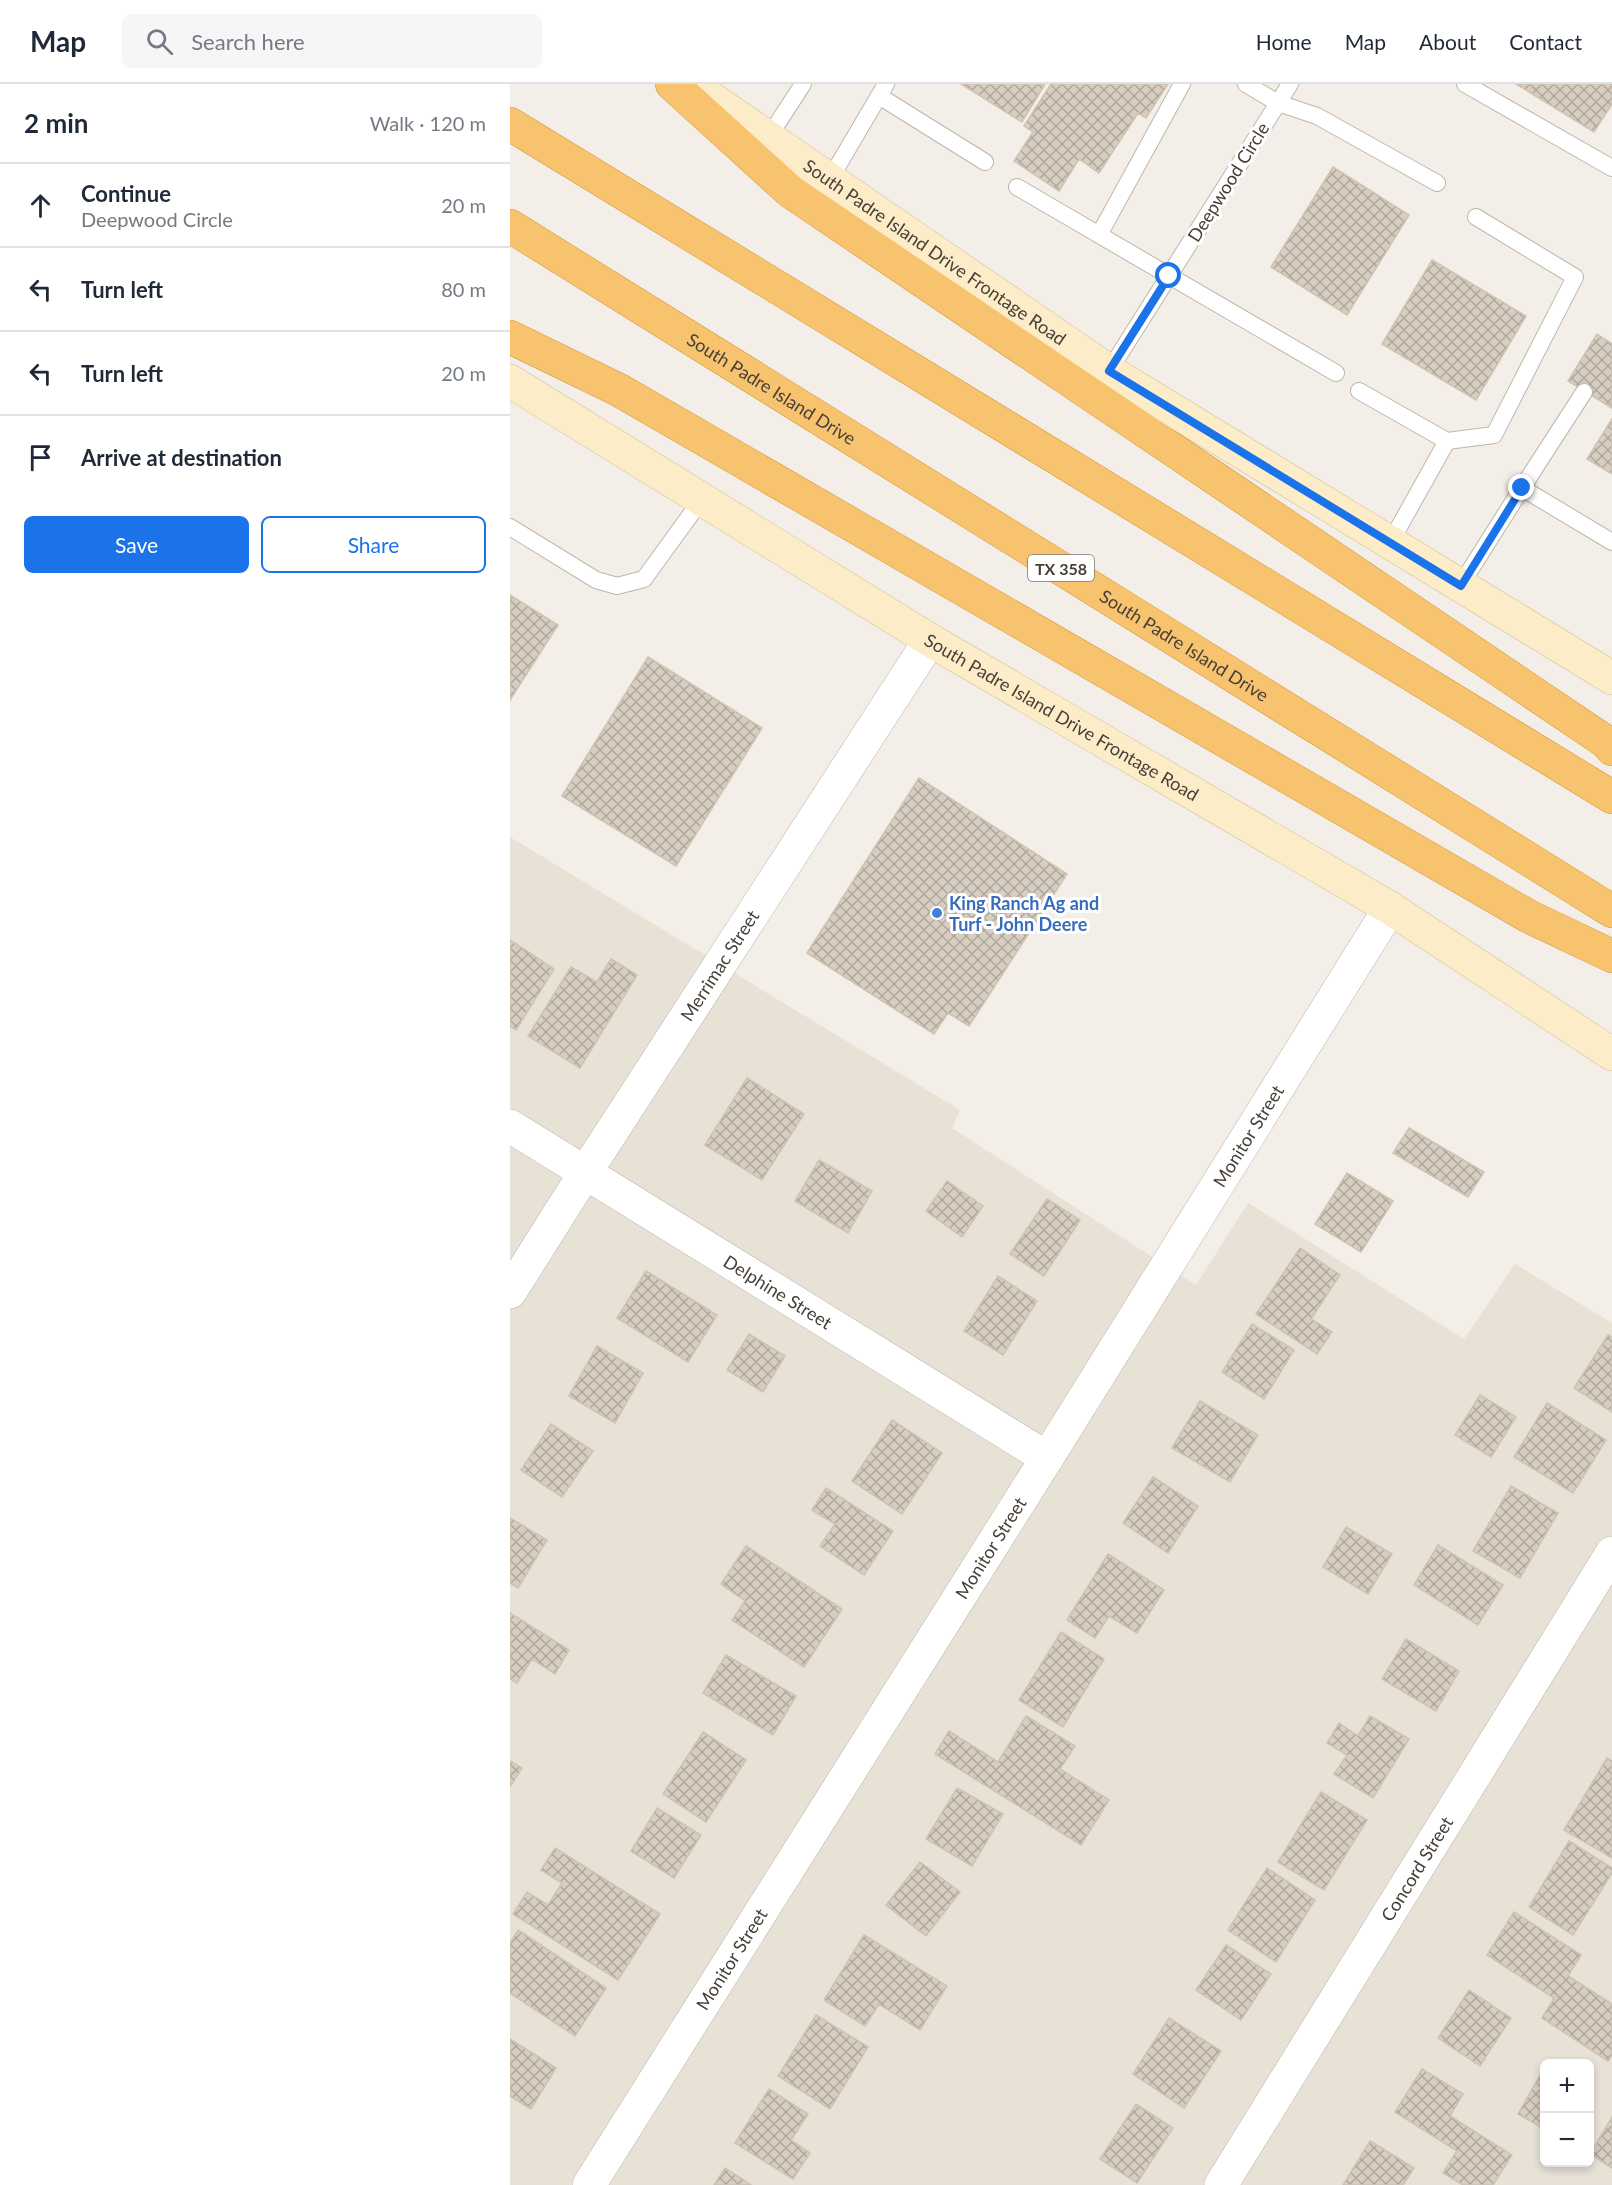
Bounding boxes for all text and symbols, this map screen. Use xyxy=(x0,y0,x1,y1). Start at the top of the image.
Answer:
search box xyxy=(122,14,542,68)
text: Map xyxy=(30,24,86,58)
icon: search xyxy=(143,25,176,58)
text: Search here xyxy=(191,28,305,55)
text: Home xyxy=(1256,29,1312,54)
text: Map xyxy=(1345,29,1386,54)
text: About xyxy=(1419,29,1476,54)
text: Contact xyxy=(1509,29,1582,54)
text: 2 min xyxy=(24,107,88,139)
text: Walk · 120 m xyxy=(370,111,486,135)
street label: Deepwood Circle xyxy=(1182,118,1274,246)
street label: South Padre Island Drive Frontage Road xyxy=(799,154,1071,350)
text: Continue xyxy=(81,180,171,207)
icon: ahead xyxy=(24,189,57,222)
text: 20 m xyxy=(441,193,486,217)
text: Deepwood Circle xyxy=(81,207,233,231)
route start xyxy=(1155,262,1181,288)
icon: left xyxy=(24,273,57,306)
text: Turn left xyxy=(81,276,163,303)
text: 80 m xyxy=(441,277,486,301)
street label: South Padre Island Drive xyxy=(683,328,860,449)
icon: left xyxy=(24,357,57,390)
text: Turn left xyxy=(81,360,163,387)
text: 20 m xyxy=(441,361,486,385)
icon: arrive xyxy=(24,441,57,474)
text: Arrive at destination xyxy=(81,444,282,471)
route end xyxy=(1508,474,1534,500)
button: Save xyxy=(24,516,249,573)
button: Share xyxy=(261,516,486,573)
road number: TX 358 xyxy=(1028,555,1094,581)
street label: South Padre Island Drive xyxy=(1096,584,1273,706)
street label: South Padre Island Drive Frontage Road xyxy=(921,628,1203,805)
place label: King Ranch Ag and Turf - John Deere xyxy=(949,892,1099,935)
street label: Merrimac Street xyxy=(675,905,764,1025)
marker: King Ranch Ag and Turf - John Deere xyxy=(930,906,944,920)
street label: Monitor Street xyxy=(1208,1080,1288,1191)
street label: Delphine Street xyxy=(720,1250,837,1334)
street label: Monitor Street xyxy=(950,1493,1031,1603)
street label: Concord Street xyxy=(1376,1812,1458,1925)
street label: Monitor Street xyxy=(691,1904,772,2014)
map controls xyxy=(1540,2059,1594,2167)
button: + xyxy=(1540,2059,1594,2113)
button: − xyxy=(1540,2113,1594,2167)

